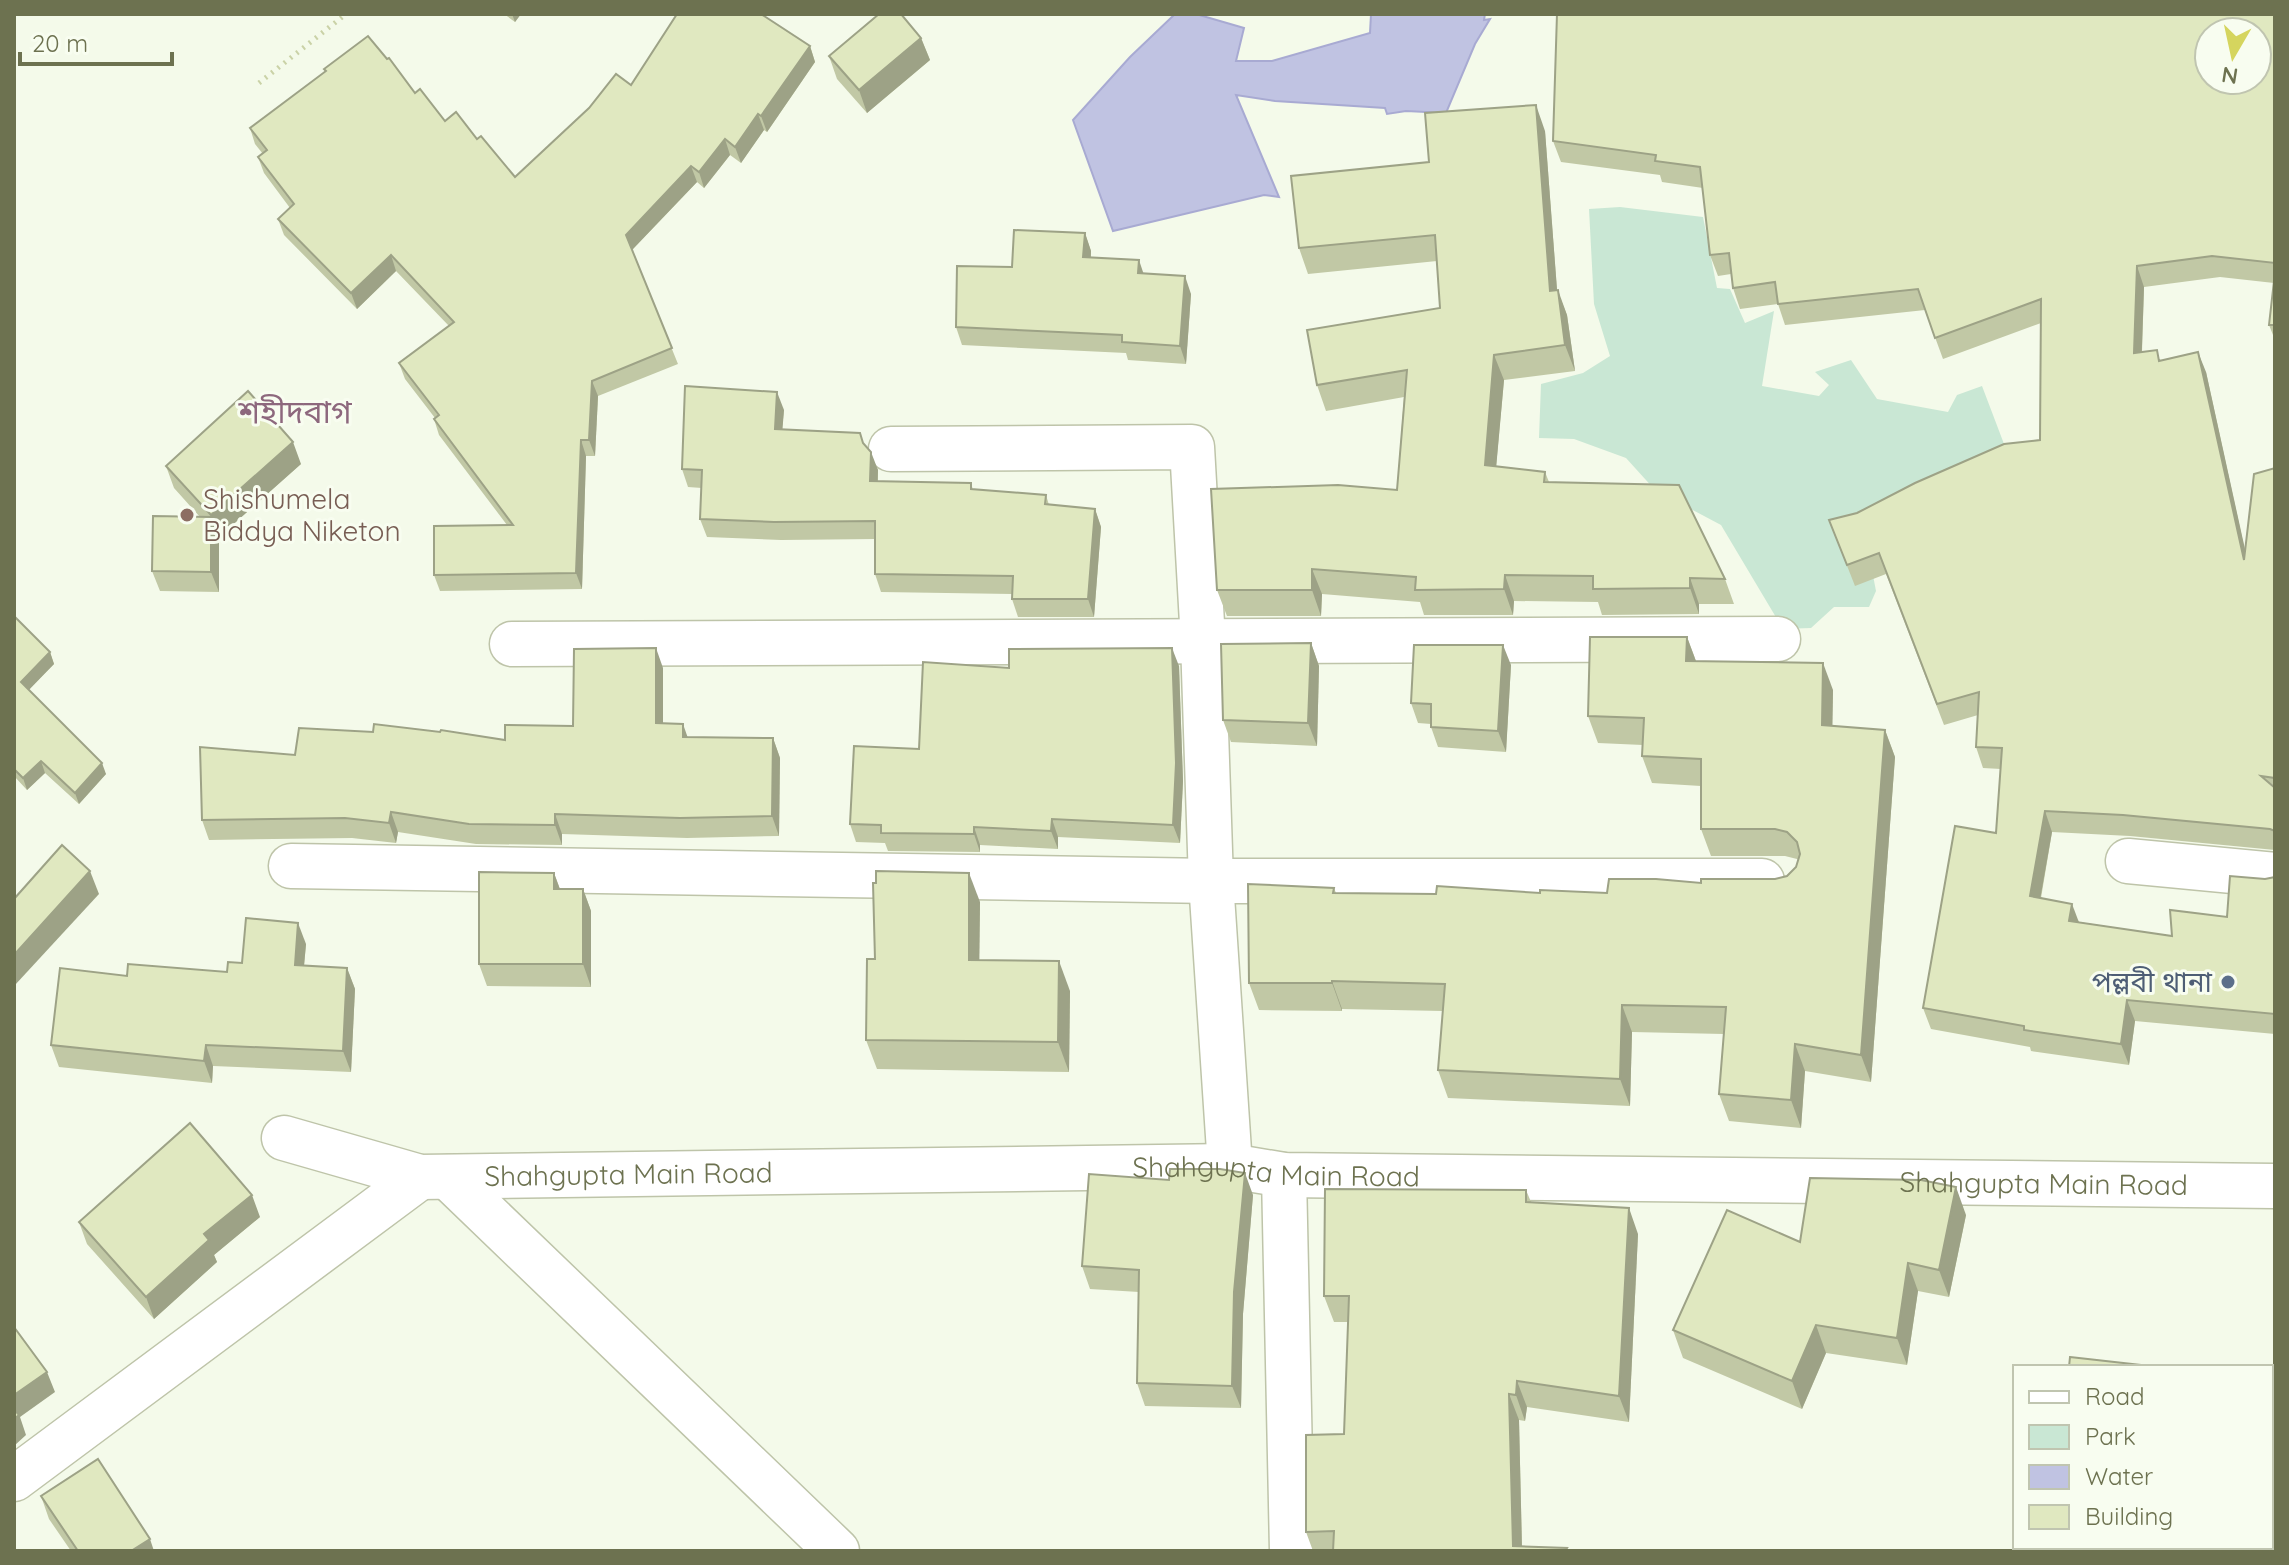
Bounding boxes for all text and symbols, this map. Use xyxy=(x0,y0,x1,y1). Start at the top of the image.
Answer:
scale bar xyxy=(20,16,172,66)
north arrow xyxy=(2193,16,2273,96)
text: 20 m xyxy=(32,28,88,58)
text: N xyxy=(2220,61,2240,91)
district label: শহীদবাগ xyxy=(237,391,352,431)
place label: Shishumela Biddya Niketon xyxy=(203,481,401,548)
marker: Shishumela Biddya Niketon xyxy=(178,506,196,524)
place label: পল্লবী থানা xyxy=(2092,964,2213,999)
marker: পল্লবী থানা xyxy=(2219,973,2237,991)
street label: Shahgupta Main Road xyxy=(1132,1148,1420,1194)
street label: Shahgupta Main Road xyxy=(484,1154,773,1193)
street label: Shahgupta Main Road xyxy=(1899,1164,2188,1202)
legend xyxy=(2013,1365,2273,1549)
text: Road xyxy=(2085,1381,2145,1411)
text: Park xyxy=(2085,1421,2136,1451)
text: Water xyxy=(2085,1461,2153,1491)
text: Building xyxy=(2085,1501,2173,1531)

